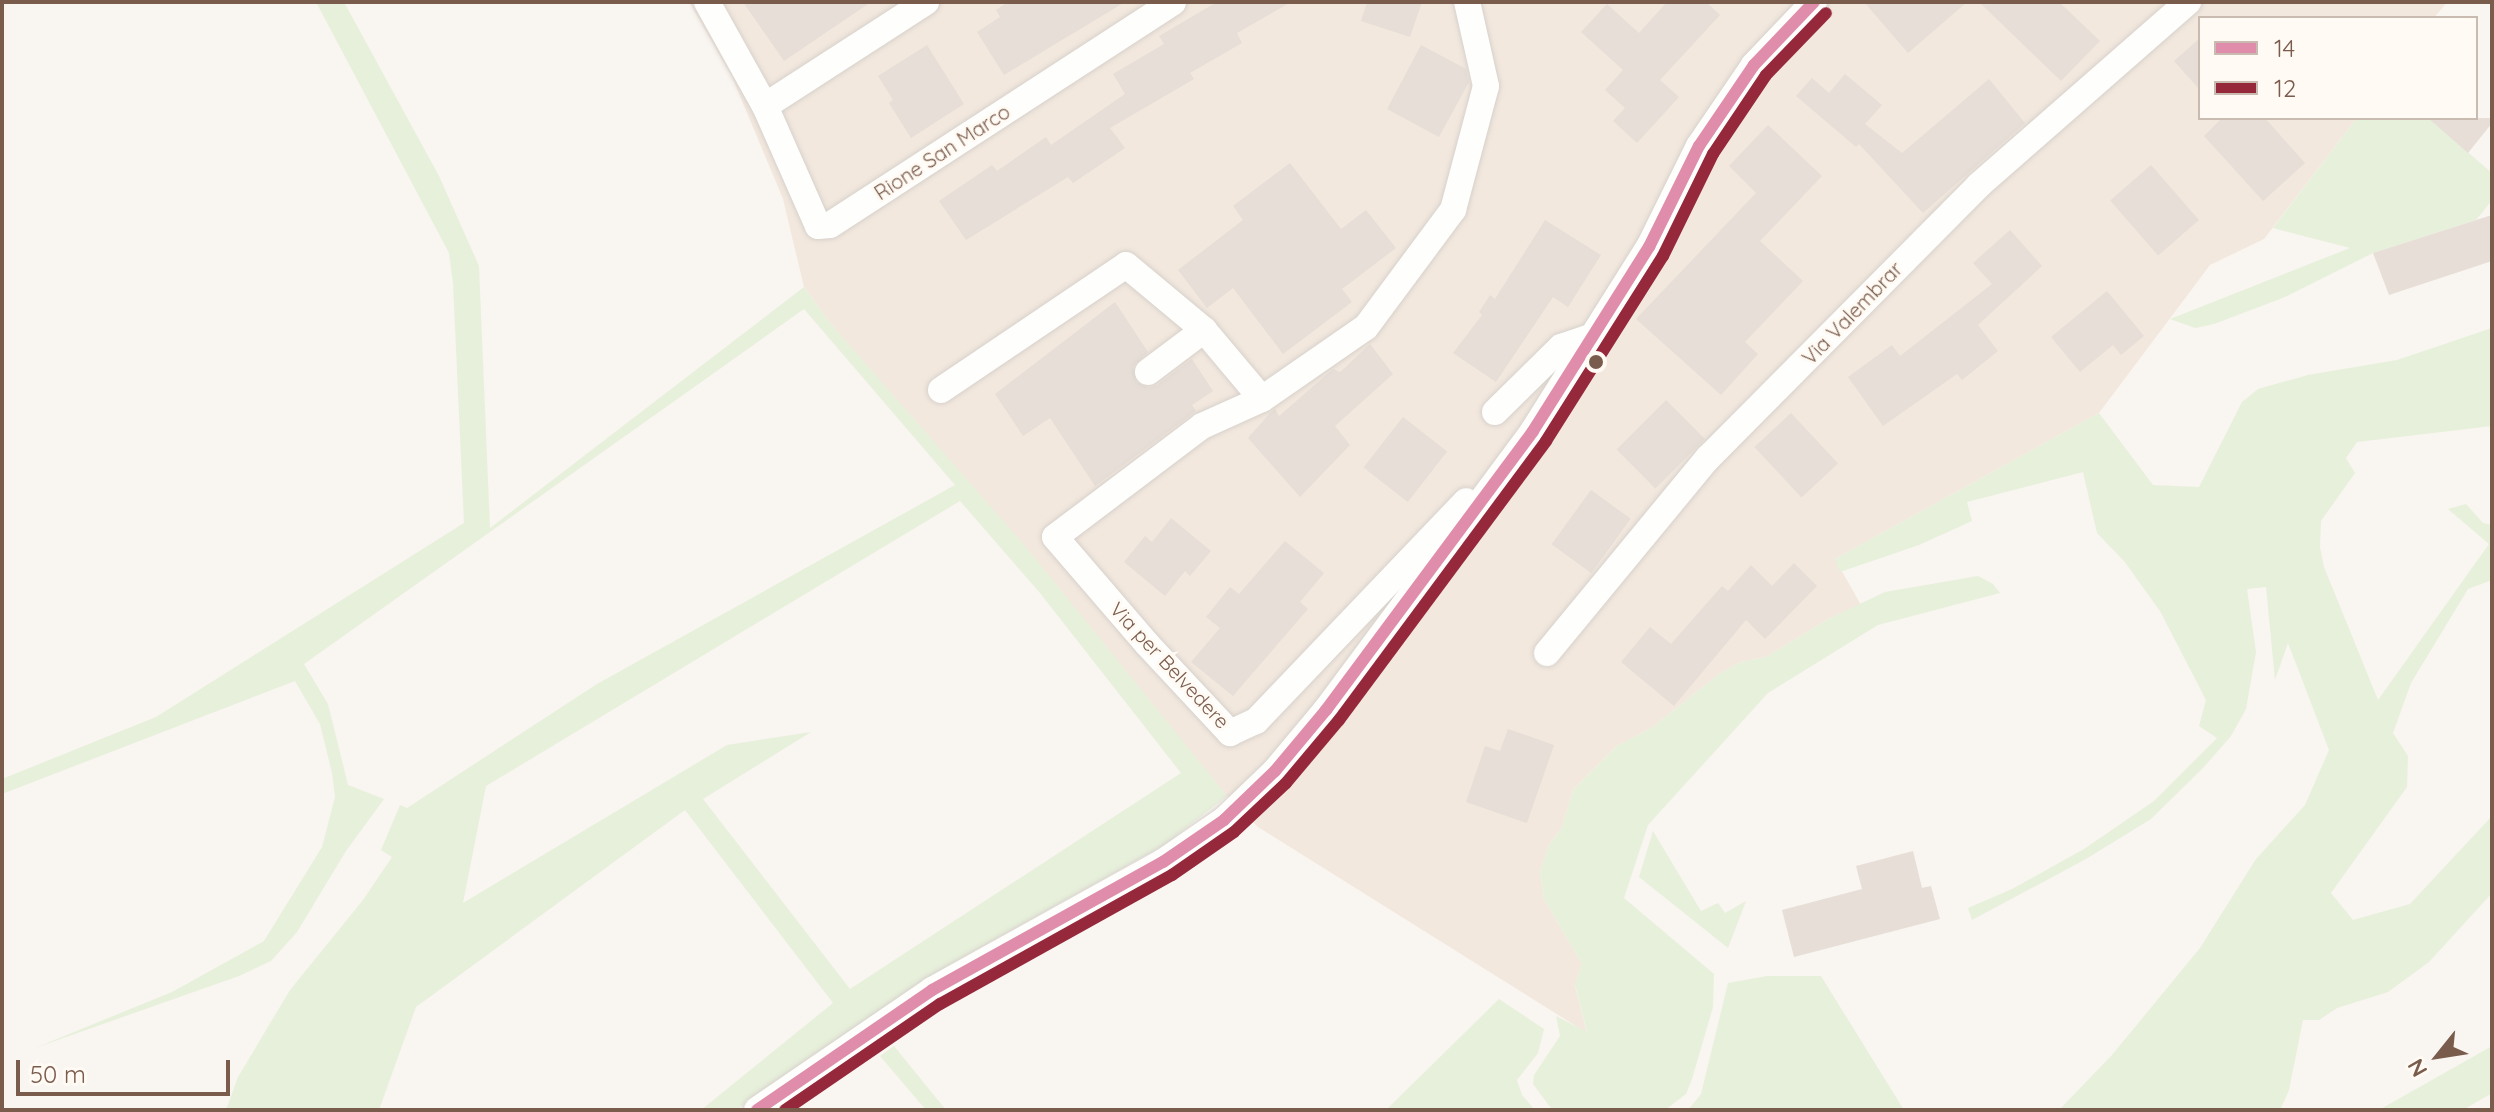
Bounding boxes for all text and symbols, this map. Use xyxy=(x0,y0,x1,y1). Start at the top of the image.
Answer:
legend xyxy=(2198,16,2478,120)
text: 14 xyxy=(2274,33,2295,63)
text: 12 xyxy=(2274,73,2296,103)
street label: Rione San Marco xyxy=(870,99,1014,205)
street label: Via Valembrar xyxy=(1797,257,1907,369)
unlabelled marker xyxy=(1588,354,1604,370)
street label: Via per Belvedere xyxy=(1105,597,1235,733)
north arrow xyxy=(2398,1016,2478,1096)
scale bar xyxy=(20,1044,234,1094)
text: N xyxy=(2401,1054,2433,1082)
text: 50 m xyxy=(30,1059,86,1089)

